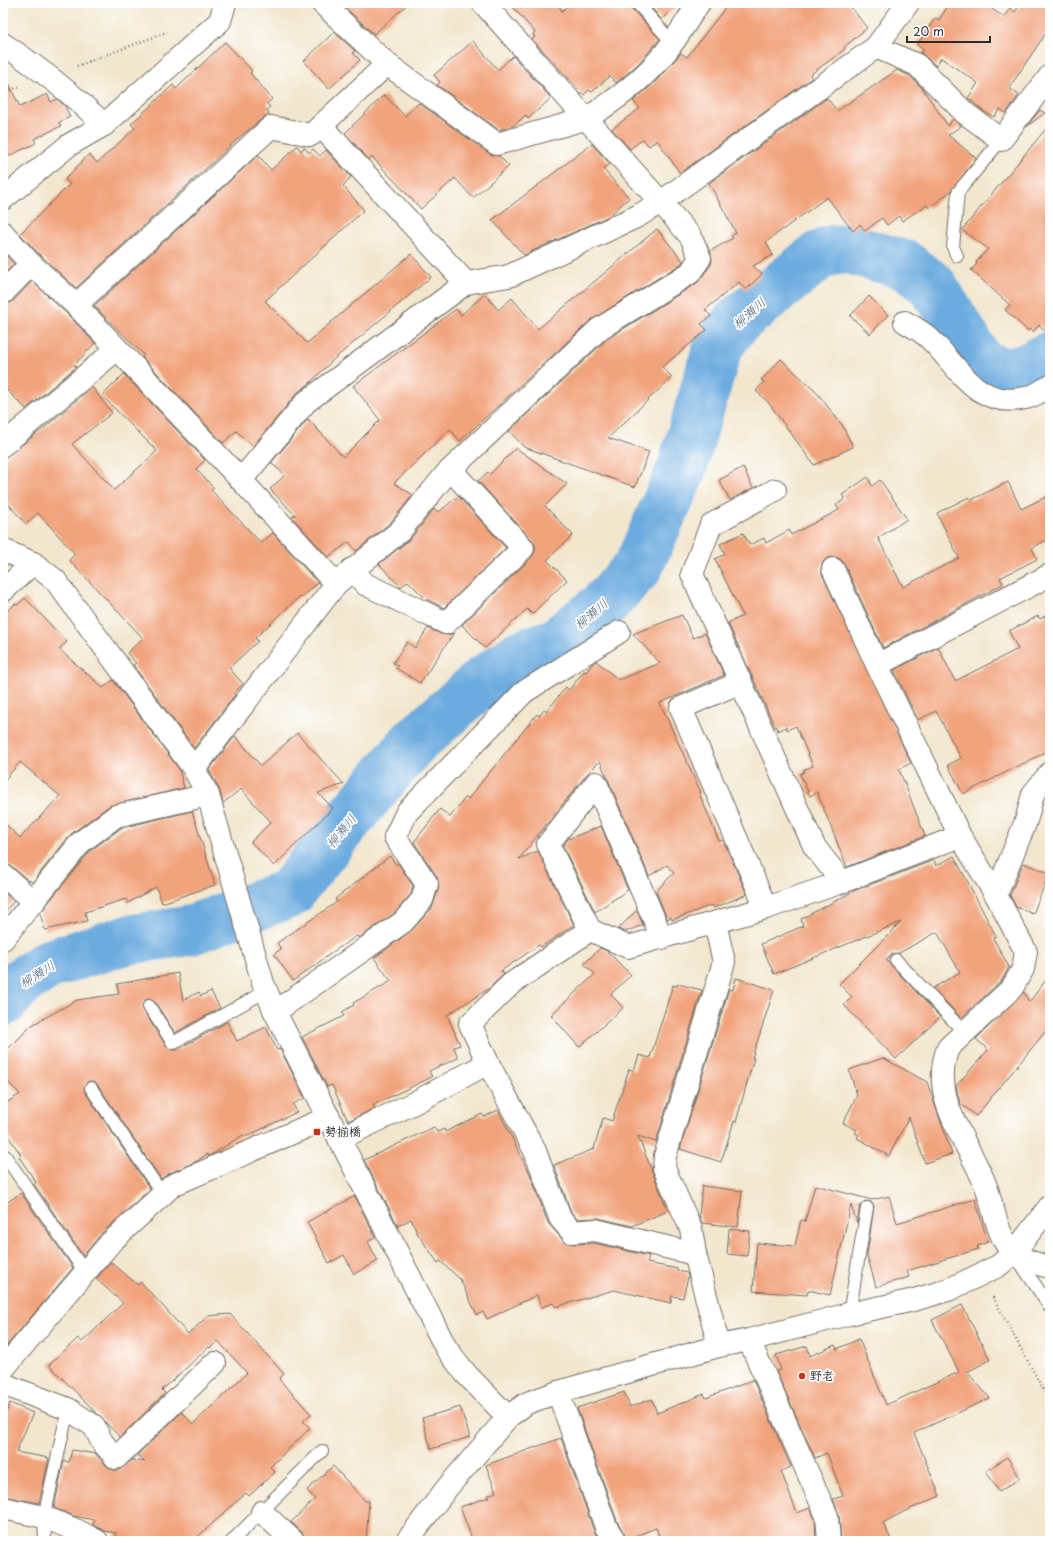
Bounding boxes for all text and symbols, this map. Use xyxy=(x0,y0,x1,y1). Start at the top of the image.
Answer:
scale bar xyxy=(907,18,990,44)
text: 20 m xyxy=(913,22,944,40)
water label: 柳瀬川 xyxy=(728,293,770,333)
water label: 柳瀬川 xyxy=(570,594,612,634)
water label: 柳瀬川 xyxy=(321,810,360,852)
water label: 柳瀬川 xyxy=(15,955,58,992)
place label: 勢揃橋 xyxy=(325,1122,361,1140)
marker: 勢揃橋 xyxy=(312,1127,322,1137)
place label: 野老 xyxy=(810,1366,834,1384)
marker: 野老 xyxy=(797,1371,807,1381)

